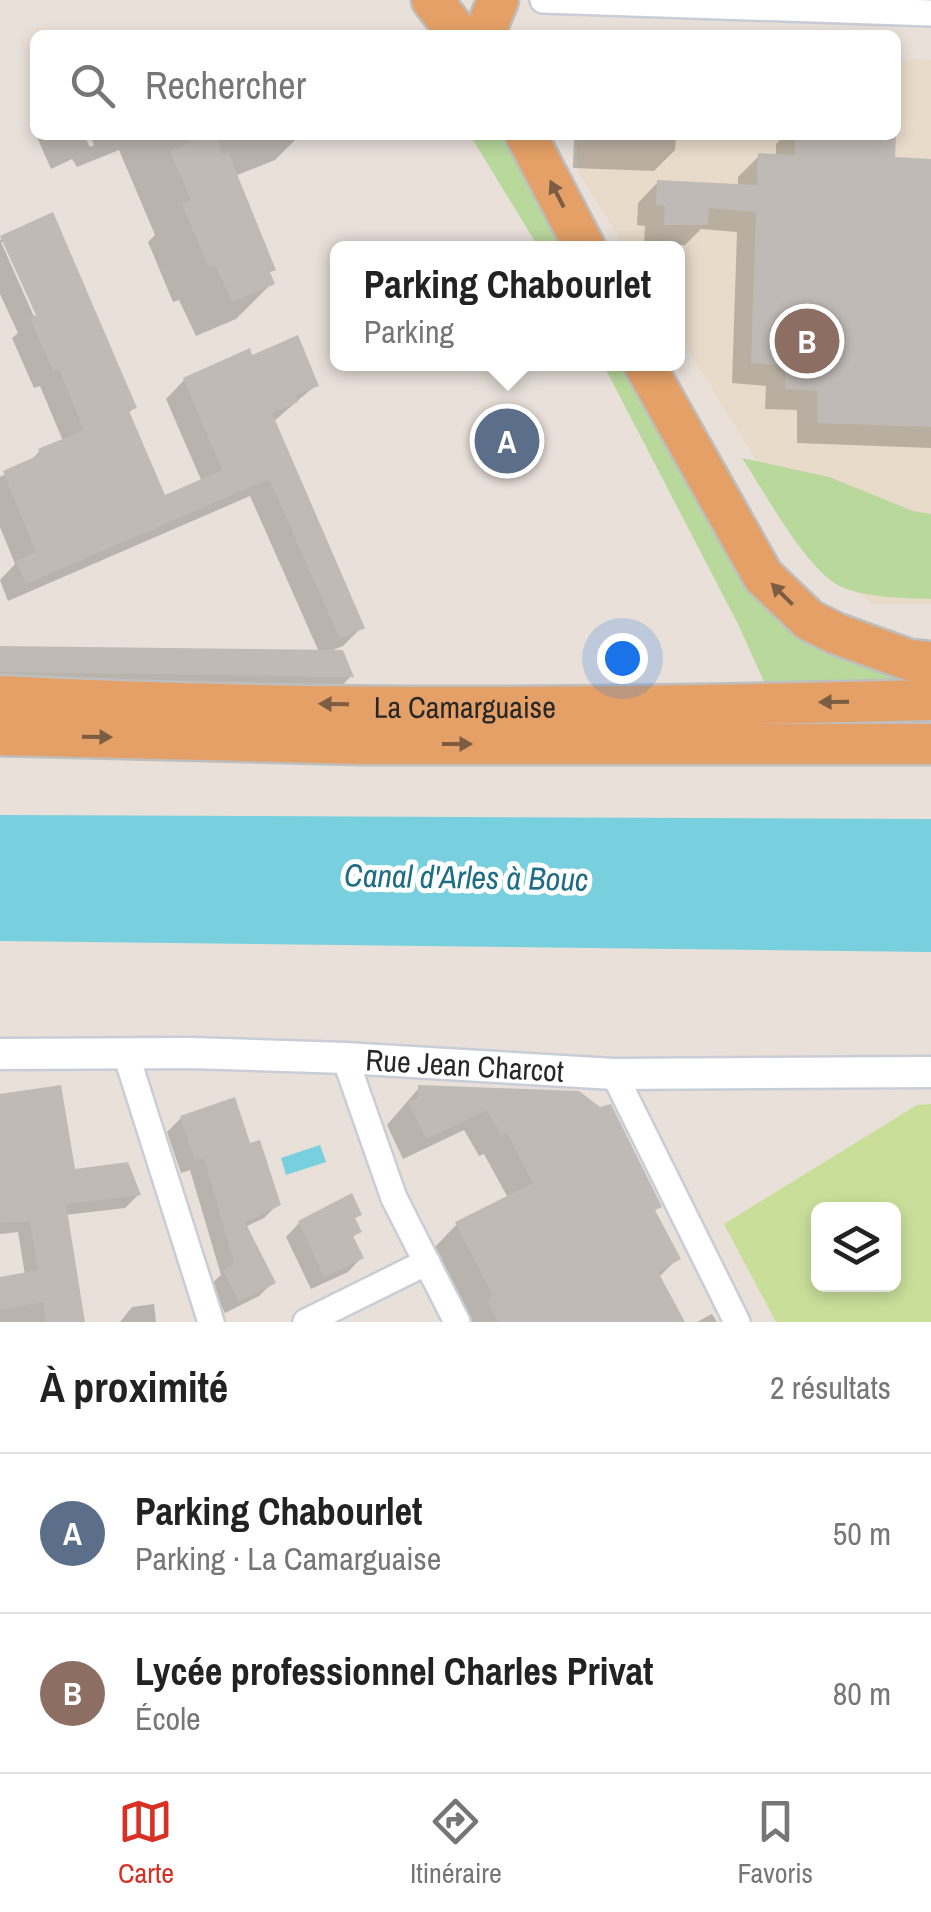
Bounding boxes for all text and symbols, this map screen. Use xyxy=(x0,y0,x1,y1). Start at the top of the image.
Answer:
search box xyxy=(30,30,901,140)
icon: search xyxy=(65,58,120,113)
text: Rechercher xyxy=(145,60,306,111)
one-way arrow xyxy=(549,180,566,209)
popup xyxy=(330,241,685,371)
text: Parking Chabourlet xyxy=(364,259,651,310)
pin: B xyxy=(774,304,840,378)
text: Parking xyxy=(364,310,454,353)
pin: A xyxy=(474,404,540,478)
one-way arrow xyxy=(770,583,794,607)
your location xyxy=(597,633,648,684)
street label: La Camarguaise xyxy=(374,687,556,727)
one-way arrow xyxy=(817,695,849,711)
one-way arrow xyxy=(317,696,349,712)
one-way arrow xyxy=(82,730,114,746)
one-way arrow xyxy=(442,736,474,752)
water label: Canal d'Arles à Bouc xyxy=(344,853,588,901)
street label: Rue Jean Charcot xyxy=(364,1039,565,1091)
map controls xyxy=(811,1202,901,1292)
button: layers xyxy=(811,1202,901,1292)
text: À proximité xyxy=(40,1359,228,1415)
text: 2 résultats xyxy=(770,1366,891,1409)
text: Parking Chabourlet xyxy=(135,1486,422,1537)
text: A xyxy=(63,1512,82,1555)
text: 50 m xyxy=(833,1512,891,1555)
text: Parking · La Camarguaise xyxy=(135,1537,441,1580)
text: Lycée professionnel Charles Privat xyxy=(135,1646,653,1697)
text: B xyxy=(63,1672,82,1715)
text: 80 m xyxy=(833,1672,891,1715)
text: École xyxy=(135,1697,201,1740)
tab: Carte xyxy=(118,1794,174,1892)
tab: Itinéraire xyxy=(410,1794,502,1892)
tab: Favoris xyxy=(738,1794,813,1892)

